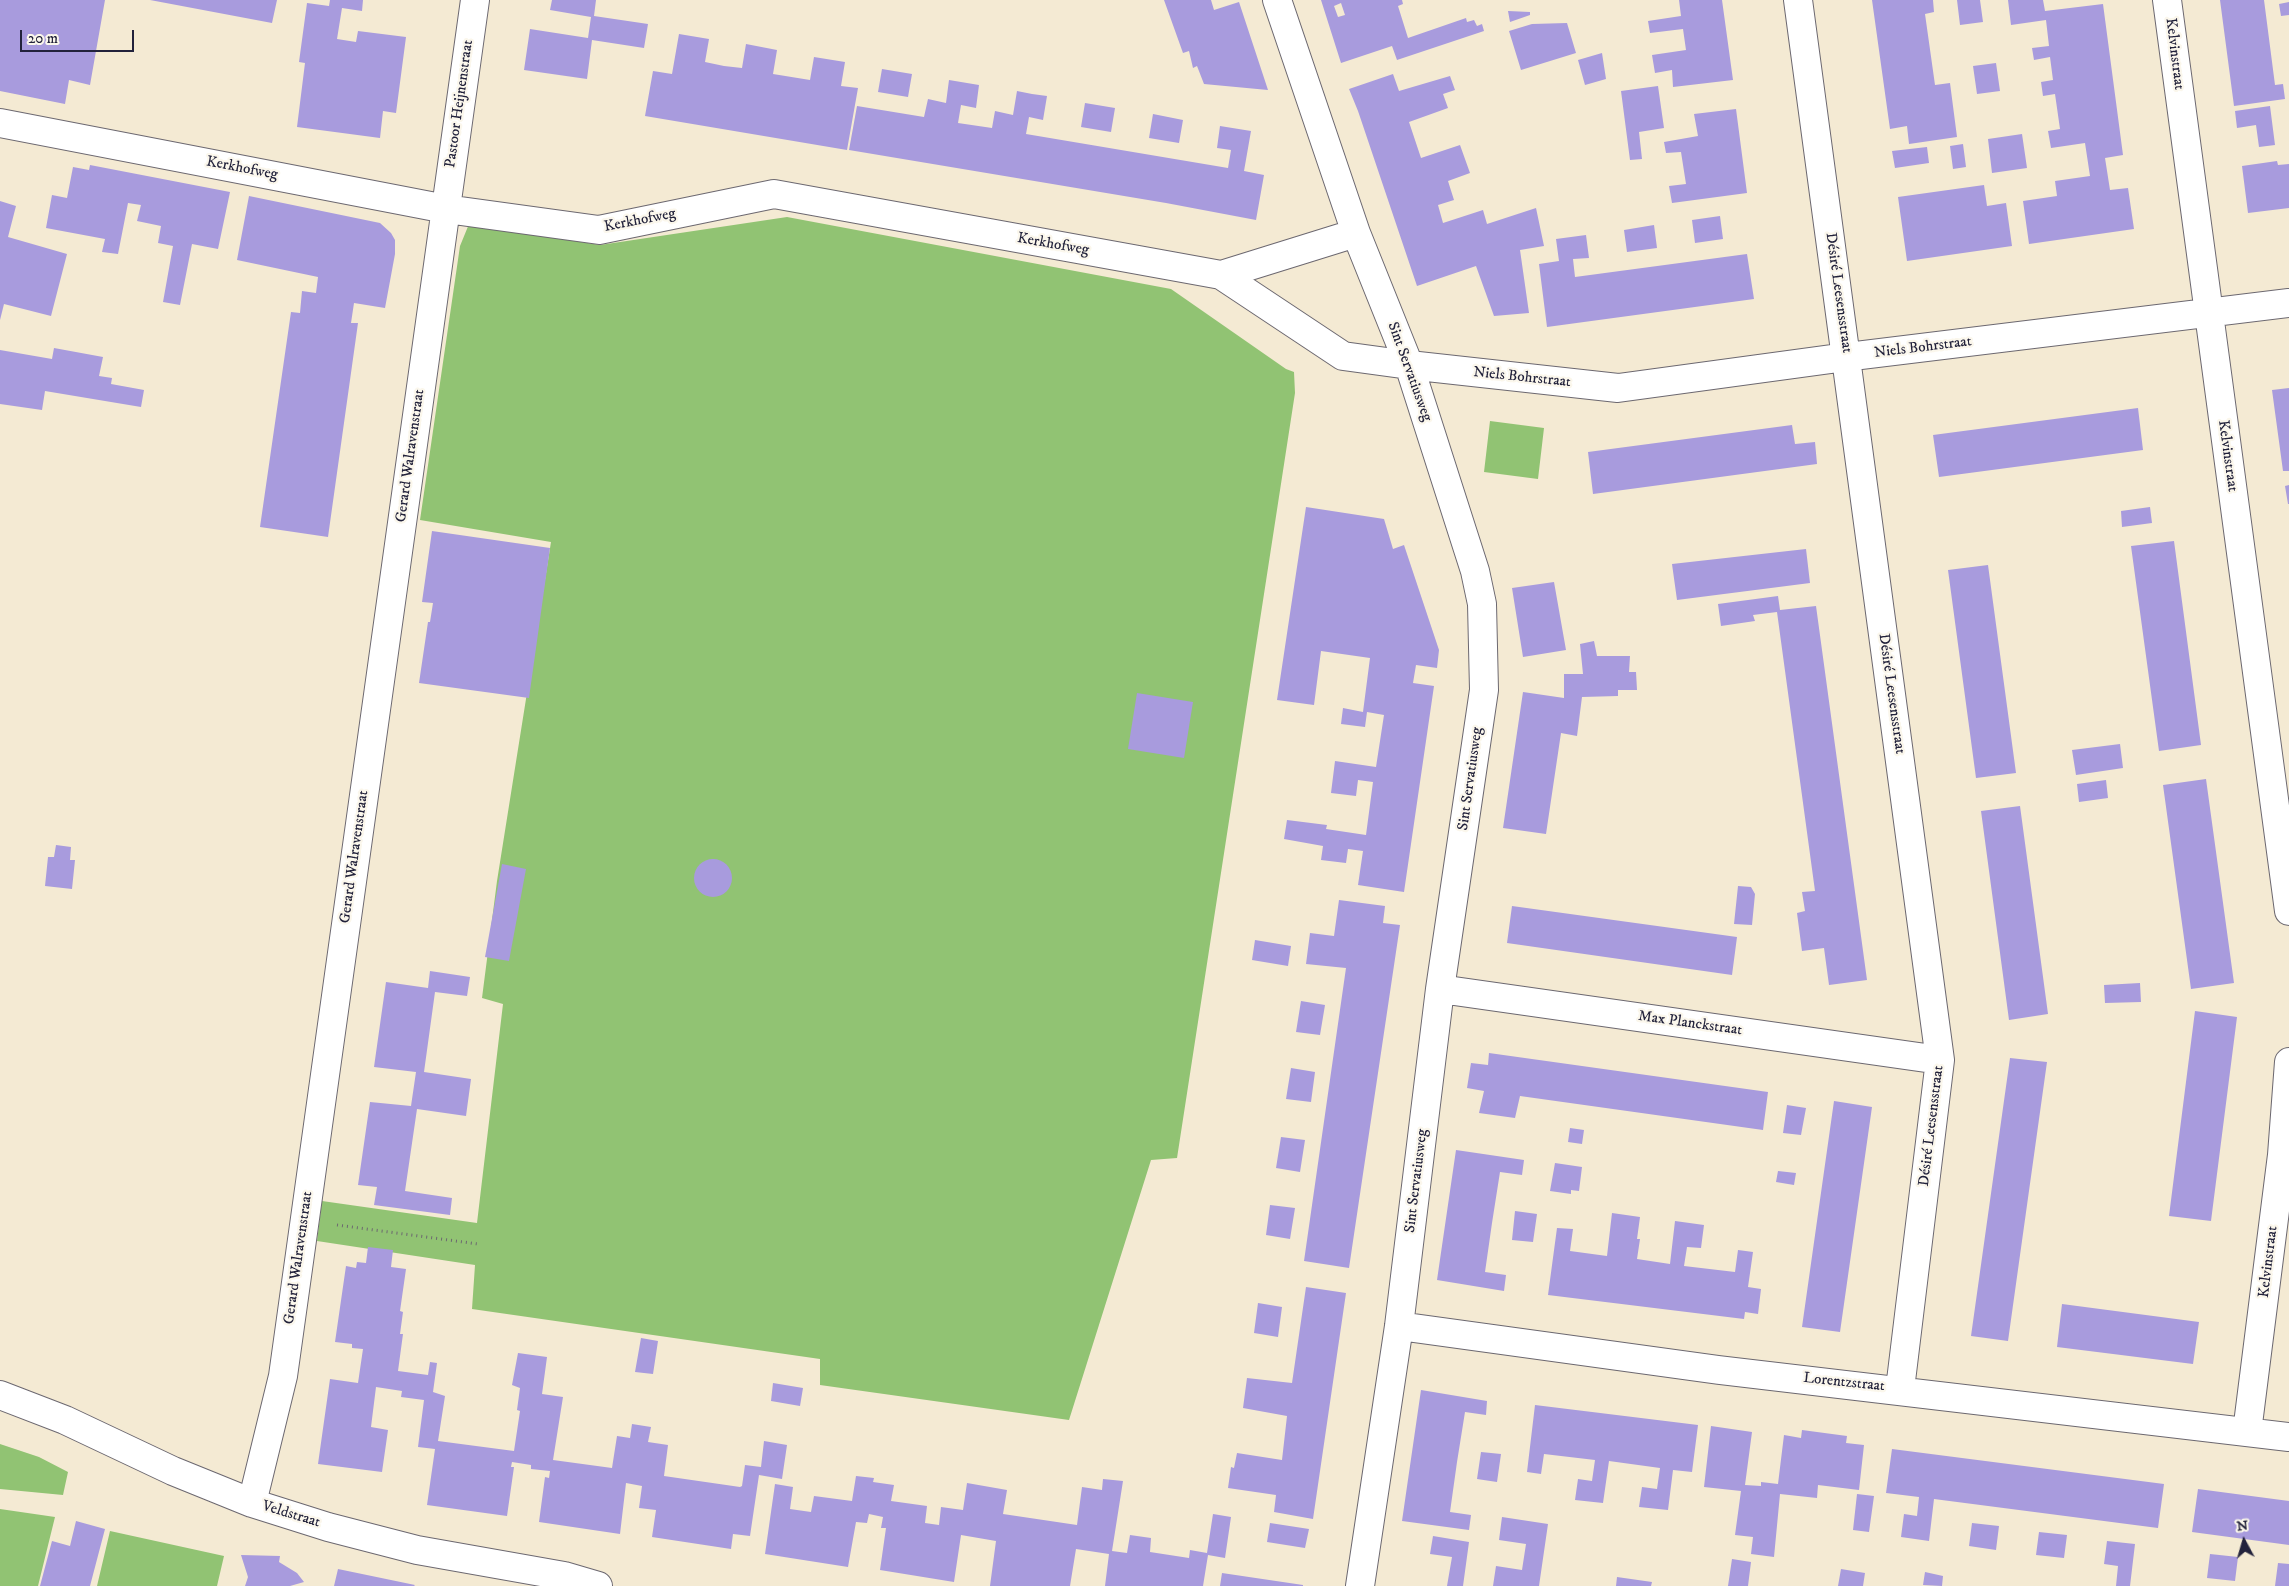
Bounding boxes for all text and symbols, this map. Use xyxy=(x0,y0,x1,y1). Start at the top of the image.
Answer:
street label: Kelvinstraat xyxy=(2161,17,2187,91)
scale bar xyxy=(22,20,136,52)
text: 20 m xyxy=(28,29,58,48)
street label: Pastoor Heijnenstraat xyxy=(442,39,478,169)
street label: Kerkhofweg xyxy=(205,153,279,185)
street label: Kerkhofweg xyxy=(603,205,677,237)
street label: Kerkhofweg xyxy=(1016,230,1090,260)
street label: Désiré Leesensstraat xyxy=(1821,232,1855,354)
street label: Sint Servatiusweg xyxy=(1383,320,1435,424)
street label: Niels Bohrstraat xyxy=(1873,333,1973,363)
street label: Niels Bohrstraat xyxy=(1472,364,1572,392)
street label: Gerard Walravenstraat xyxy=(393,388,429,524)
street label: Kelvinstraat xyxy=(2213,419,2241,493)
street label: Désiré Leesensstraat xyxy=(1874,633,1908,755)
street label: Sint Servatiusweg xyxy=(1455,726,1487,832)
street label: Gerard Walravenstraat xyxy=(337,789,373,925)
street label: Max Planckstraat xyxy=(1637,1008,1743,1040)
street label: Désiré Leesensstraat xyxy=(1916,1065,1948,1187)
street label: Sint Servatiusweg xyxy=(1402,1128,1432,1234)
street label: Gerard Walravenstraat xyxy=(281,1190,317,1326)
street label: Kelvinstraat xyxy=(2256,1225,2282,1299)
street label: Lorentzstraat xyxy=(1802,1370,1886,1396)
street label: Veldstraat xyxy=(260,1498,322,1532)
north arrow xyxy=(2219,1516,2269,1566)
text: N xyxy=(2236,1517,2249,1536)

